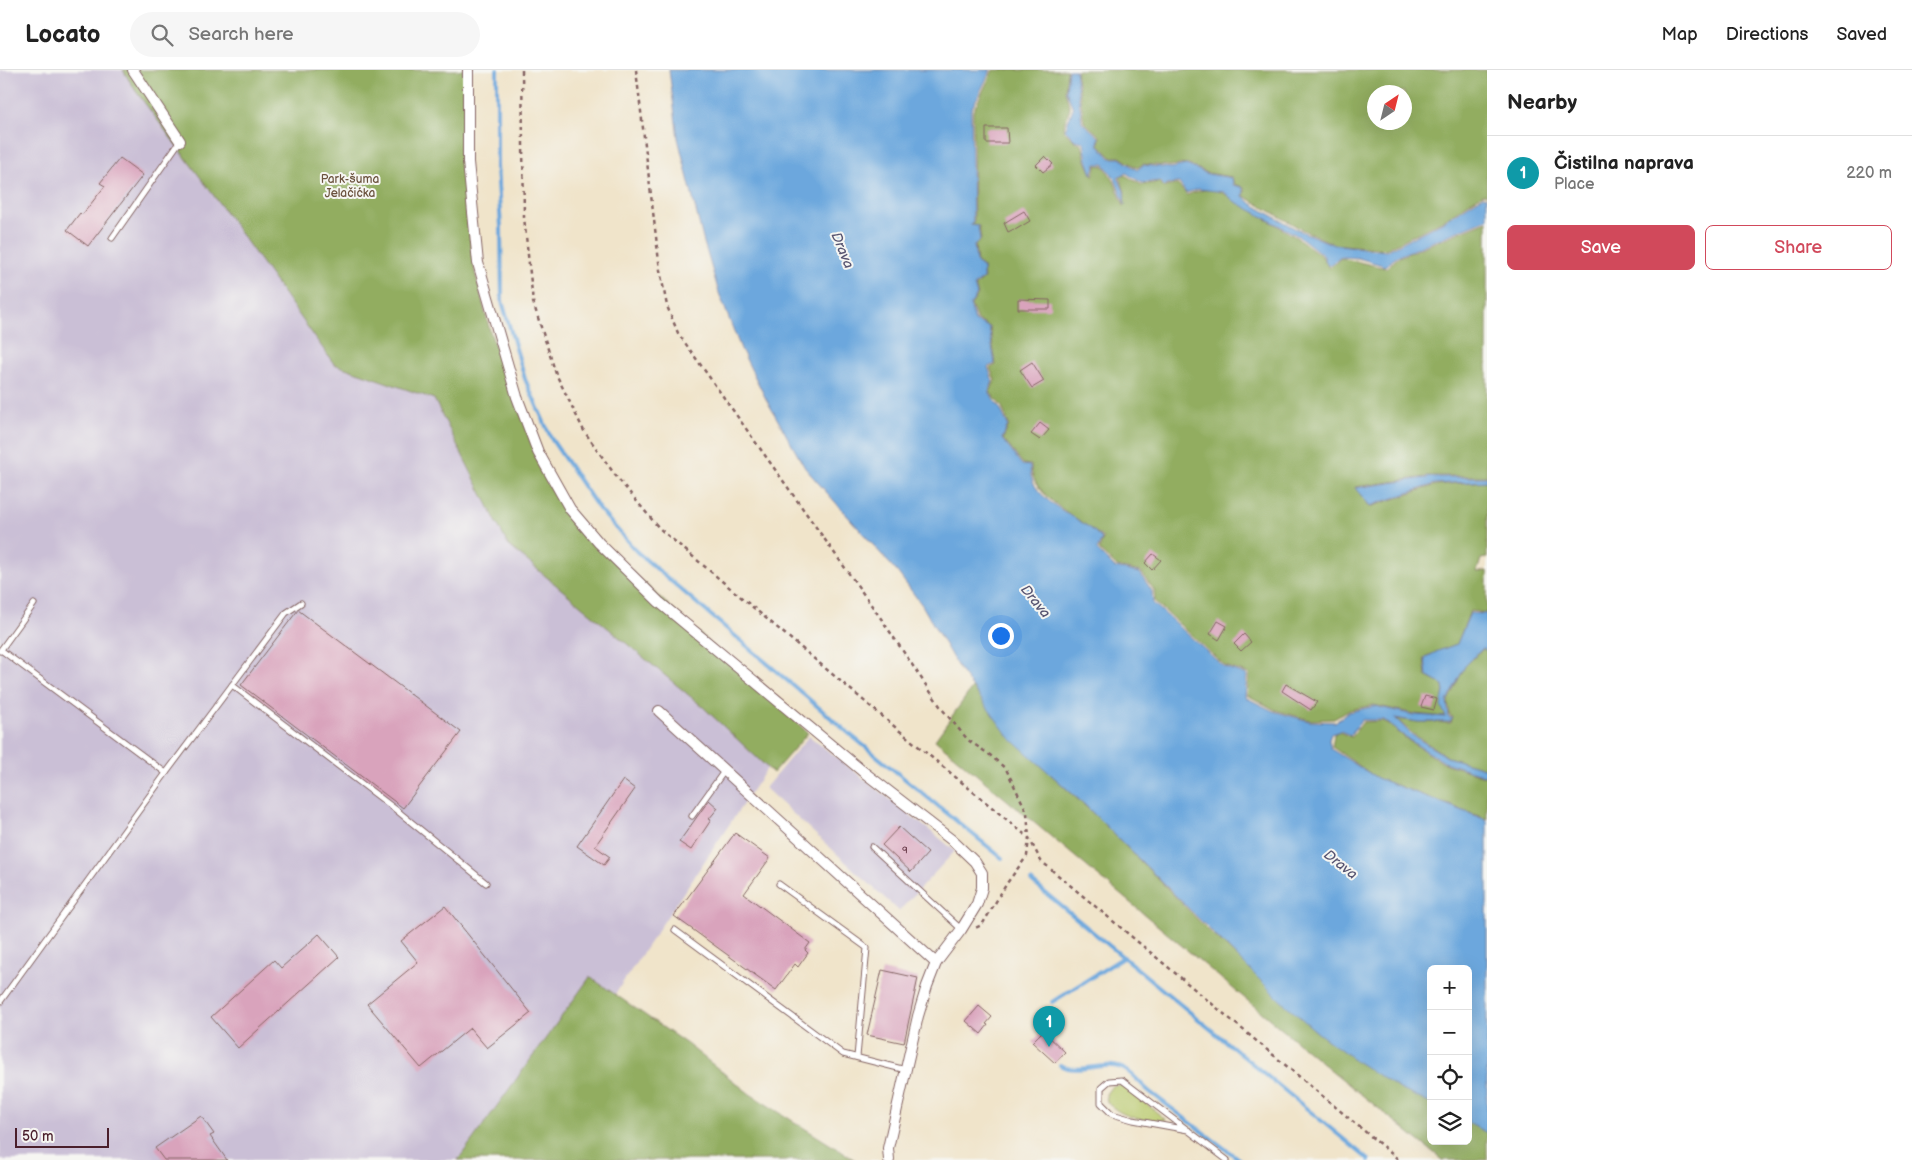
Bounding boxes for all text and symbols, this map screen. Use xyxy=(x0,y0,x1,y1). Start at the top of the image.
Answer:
search box xyxy=(130,12,480,57)
text: Locato xyxy=(25,20,100,49)
icon: search xyxy=(148,21,176,49)
text: Search here xyxy=(188,23,294,46)
text: Map xyxy=(1662,24,1698,45)
text: Directions xyxy=(1726,24,1808,45)
text: Saved xyxy=(1836,24,1887,45)
north arrow xyxy=(1367,85,1412,130)
text: Nearby xyxy=(1507,90,1577,115)
text: Čistilna naprava xyxy=(1554,152,1694,175)
text: 1 xyxy=(1520,164,1526,183)
text: 220 m xyxy=(1846,164,1892,183)
park label: Park-šuma Jelačićka xyxy=(321,172,379,201)
text: Place xyxy=(1554,175,1595,194)
button: Save xyxy=(1507,225,1695,270)
button: Share xyxy=(1705,225,1892,270)
water label: Drava xyxy=(828,230,857,271)
water label: Drava xyxy=(1017,581,1054,621)
your location xyxy=(988,623,1014,649)
house number: 9 xyxy=(902,844,908,856)
water label: Drava xyxy=(1321,846,1361,883)
map controls xyxy=(1427,965,1472,1145)
button: + xyxy=(1427,965,1472,1010)
pin: 1 xyxy=(1033,1006,1065,1047)
button: − xyxy=(1427,1010,1472,1055)
button: locate xyxy=(1427,1055,1472,1100)
button: layers xyxy=(1427,1100,1472,1145)
scale bar xyxy=(15,1125,109,1148)
text: 50 m xyxy=(22,1128,54,1145)

